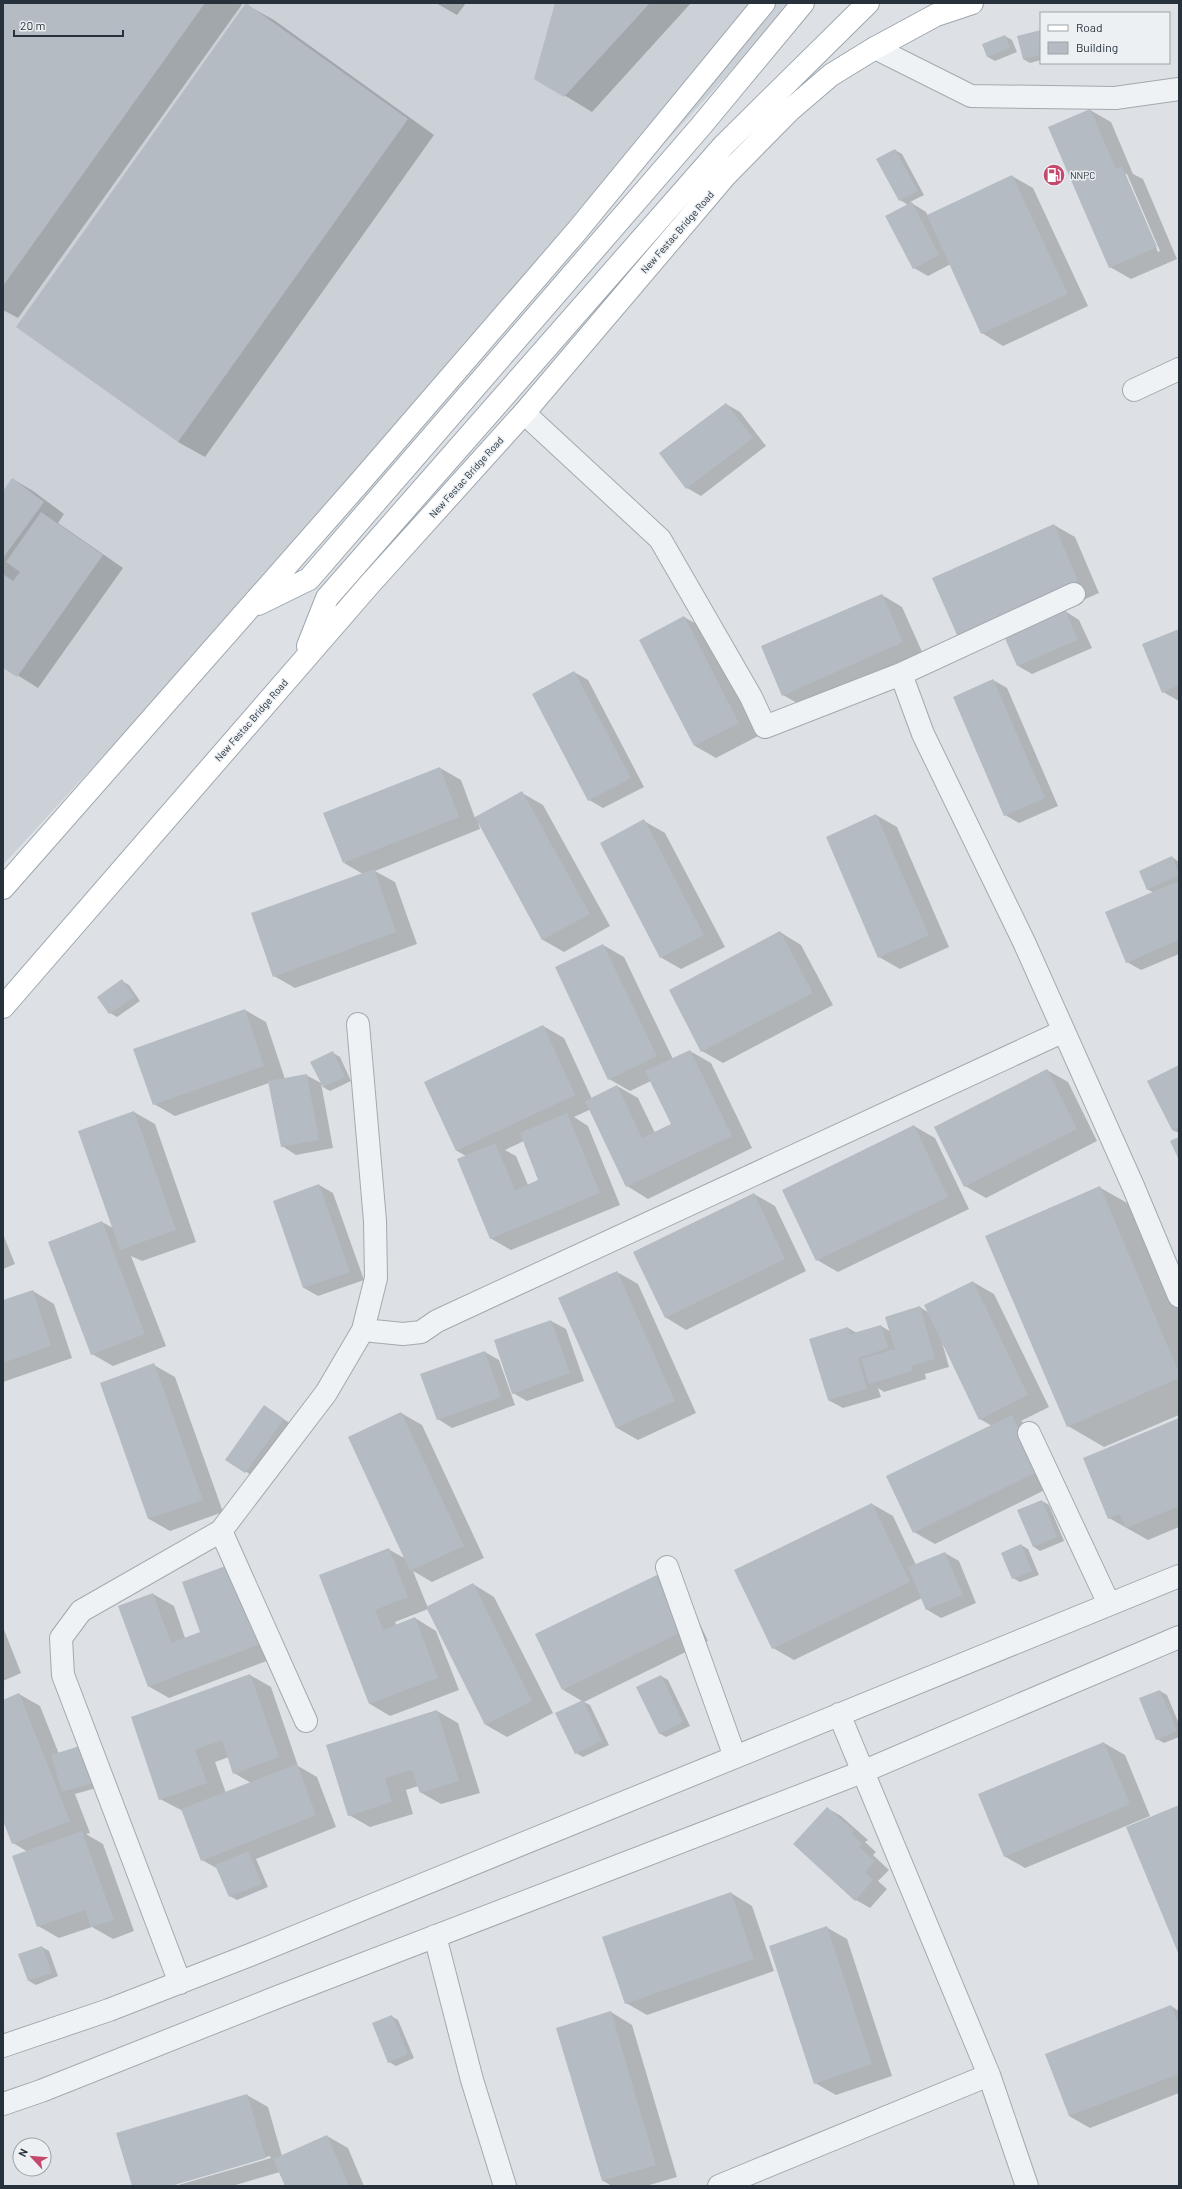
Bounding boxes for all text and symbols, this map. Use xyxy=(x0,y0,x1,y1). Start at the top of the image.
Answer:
scale bar xyxy=(14,12,123,38)
legend xyxy=(1040,12,1170,64)
text: 20 m xyxy=(20,18,46,32)
text: Road xyxy=(1076,20,1103,34)
text: Building xyxy=(1076,40,1118,54)
fuel station icon: NNPC xyxy=(1041,162,1067,188)
place label: NNPC xyxy=(1070,169,1095,181)
street label: New Festac Bridge Road xyxy=(638,188,716,276)
street label: New Festac Bridge Road xyxy=(426,434,506,520)
street label: New Festac Bridge Road xyxy=(212,676,290,764)
north arrow xyxy=(12,2137,52,2177)
text: N xyxy=(15,2146,30,2159)

